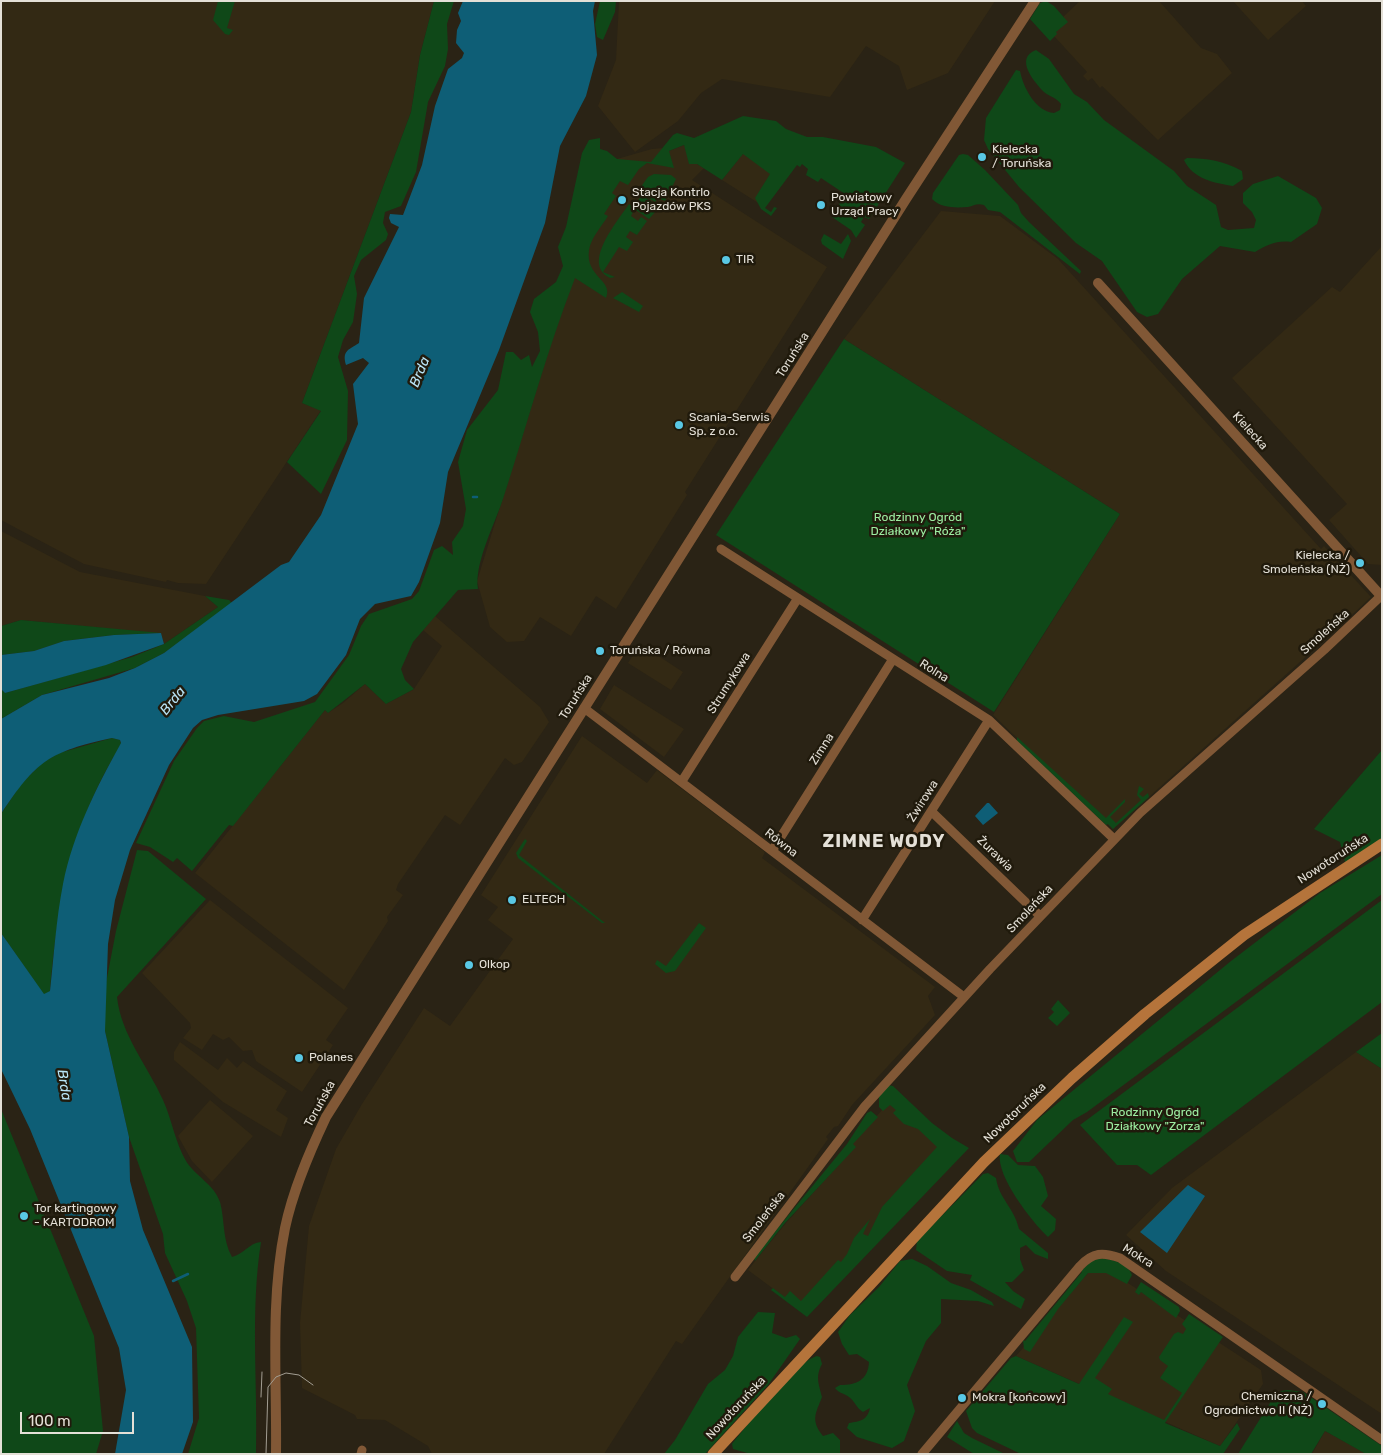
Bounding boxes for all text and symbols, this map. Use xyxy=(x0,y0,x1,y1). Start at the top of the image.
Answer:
place label: Kielecka / Toruńska xyxy=(992,143,1051,171)
marker: Kielecka / Toruńska xyxy=(976,151,988,163)
place label: Stacja Kontrlo Pojazdów PKS xyxy=(632,186,711,214)
place label: Powiatowy Urząd Pracy xyxy=(831,191,899,219)
marker: Stacja Kontrlo Pojazdów PKS xyxy=(616,194,628,206)
marker: Powiatowy Urząd Pracy xyxy=(815,199,827,211)
place label: TIR xyxy=(736,253,754,267)
marker: TIR xyxy=(720,254,732,266)
street label: Toruńska xyxy=(773,330,813,380)
water label: Brda xyxy=(406,354,434,390)
street label: Kielecka xyxy=(1229,409,1271,453)
place label: Scania-Serwis Sp. z o.o. xyxy=(689,411,770,439)
marker: Scania-Serwis Sp. z o.o. xyxy=(673,419,685,431)
park label: Rodzinny Ogród Działkowy "Róża" xyxy=(870,511,966,539)
place label: Kielecka / Smoleńska (NŻ) xyxy=(1263,549,1350,577)
marker: Kielecka / Smoleńska (NŻ) xyxy=(1354,557,1366,569)
street label: Smoleńska xyxy=(1298,606,1352,658)
place label: Toruńska / Równa xyxy=(610,644,710,658)
marker: Toruńska / Równa xyxy=(594,645,606,657)
street label: Strumykowa xyxy=(704,650,754,716)
street label: Rolna xyxy=(917,657,951,685)
street label: Toruńska xyxy=(556,672,596,722)
water label: Brda xyxy=(157,684,189,718)
street label: Zimna xyxy=(807,730,837,768)
street label: Żwirowa xyxy=(905,777,941,825)
street label: Równa xyxy=(762,826,800,860)
district label: ZIMNE WODY xyxy=(821,831,947,853)
street label: Nowotoruńska xyxy=(1295,831,1371,887)
street label: Żurawia xyxy=(974,833,1016,875)
street label: Smoleńska xyxy=(1004,882,1056,936)
place label: ELTECH xyxy=(522,893,565,907)
marker: ELTECH xyxy=(506,894,518,906)
place label: Olkop xyxy=(479,958,510,972)
marker: Olkop xyxy=(463,959,475,971)
place label: Polanes xyxy=(309,1051,353,1065)
marker: Polanes xyxy=(293,1052,305,1064)
water label: Brda xyxy=(53,1068,75,1102)
street label: Toruńska xyxy=(301,1078,339,1130)
street label: Nowotoruńska xyxy=(981,1080,1049,1146)
park label: Rodzinny Ogród Działkowy "Zorza" xyxy=(1106,1106,1204,1134)
street label: Smoleńska xyxy=(740,1189,788,1245)
place label: Tor kartingowy - KARTODROM xyxy=(34,1202,116,1230)
marker: Tor kartingowy - KARTODROM xyxy=(18,1210,30,1222)
street label: Mokra xyxy=(1120,1241,1156,1271)
street label: Nowotoruńska xyxy=(703,1374,769,1442)
place label: Chemiczna / Ogrodnictwo II (NŻ) xyxy=(1204,1390,1312,1418)
place label: Mokra [końcowy] xyxy=(972,1391,1066,1405)
marker: Mokra [końcowy] xyxy=(956,1392,968,1404)
marker: Chemiczna / Ogrodnictwo II (NŻ) xyxy=(1316,1398,1328,1410)
scale bar xyxy=(22,1402,136,1434)
text: 100 m xyxy=(28,1412,70,1430)

